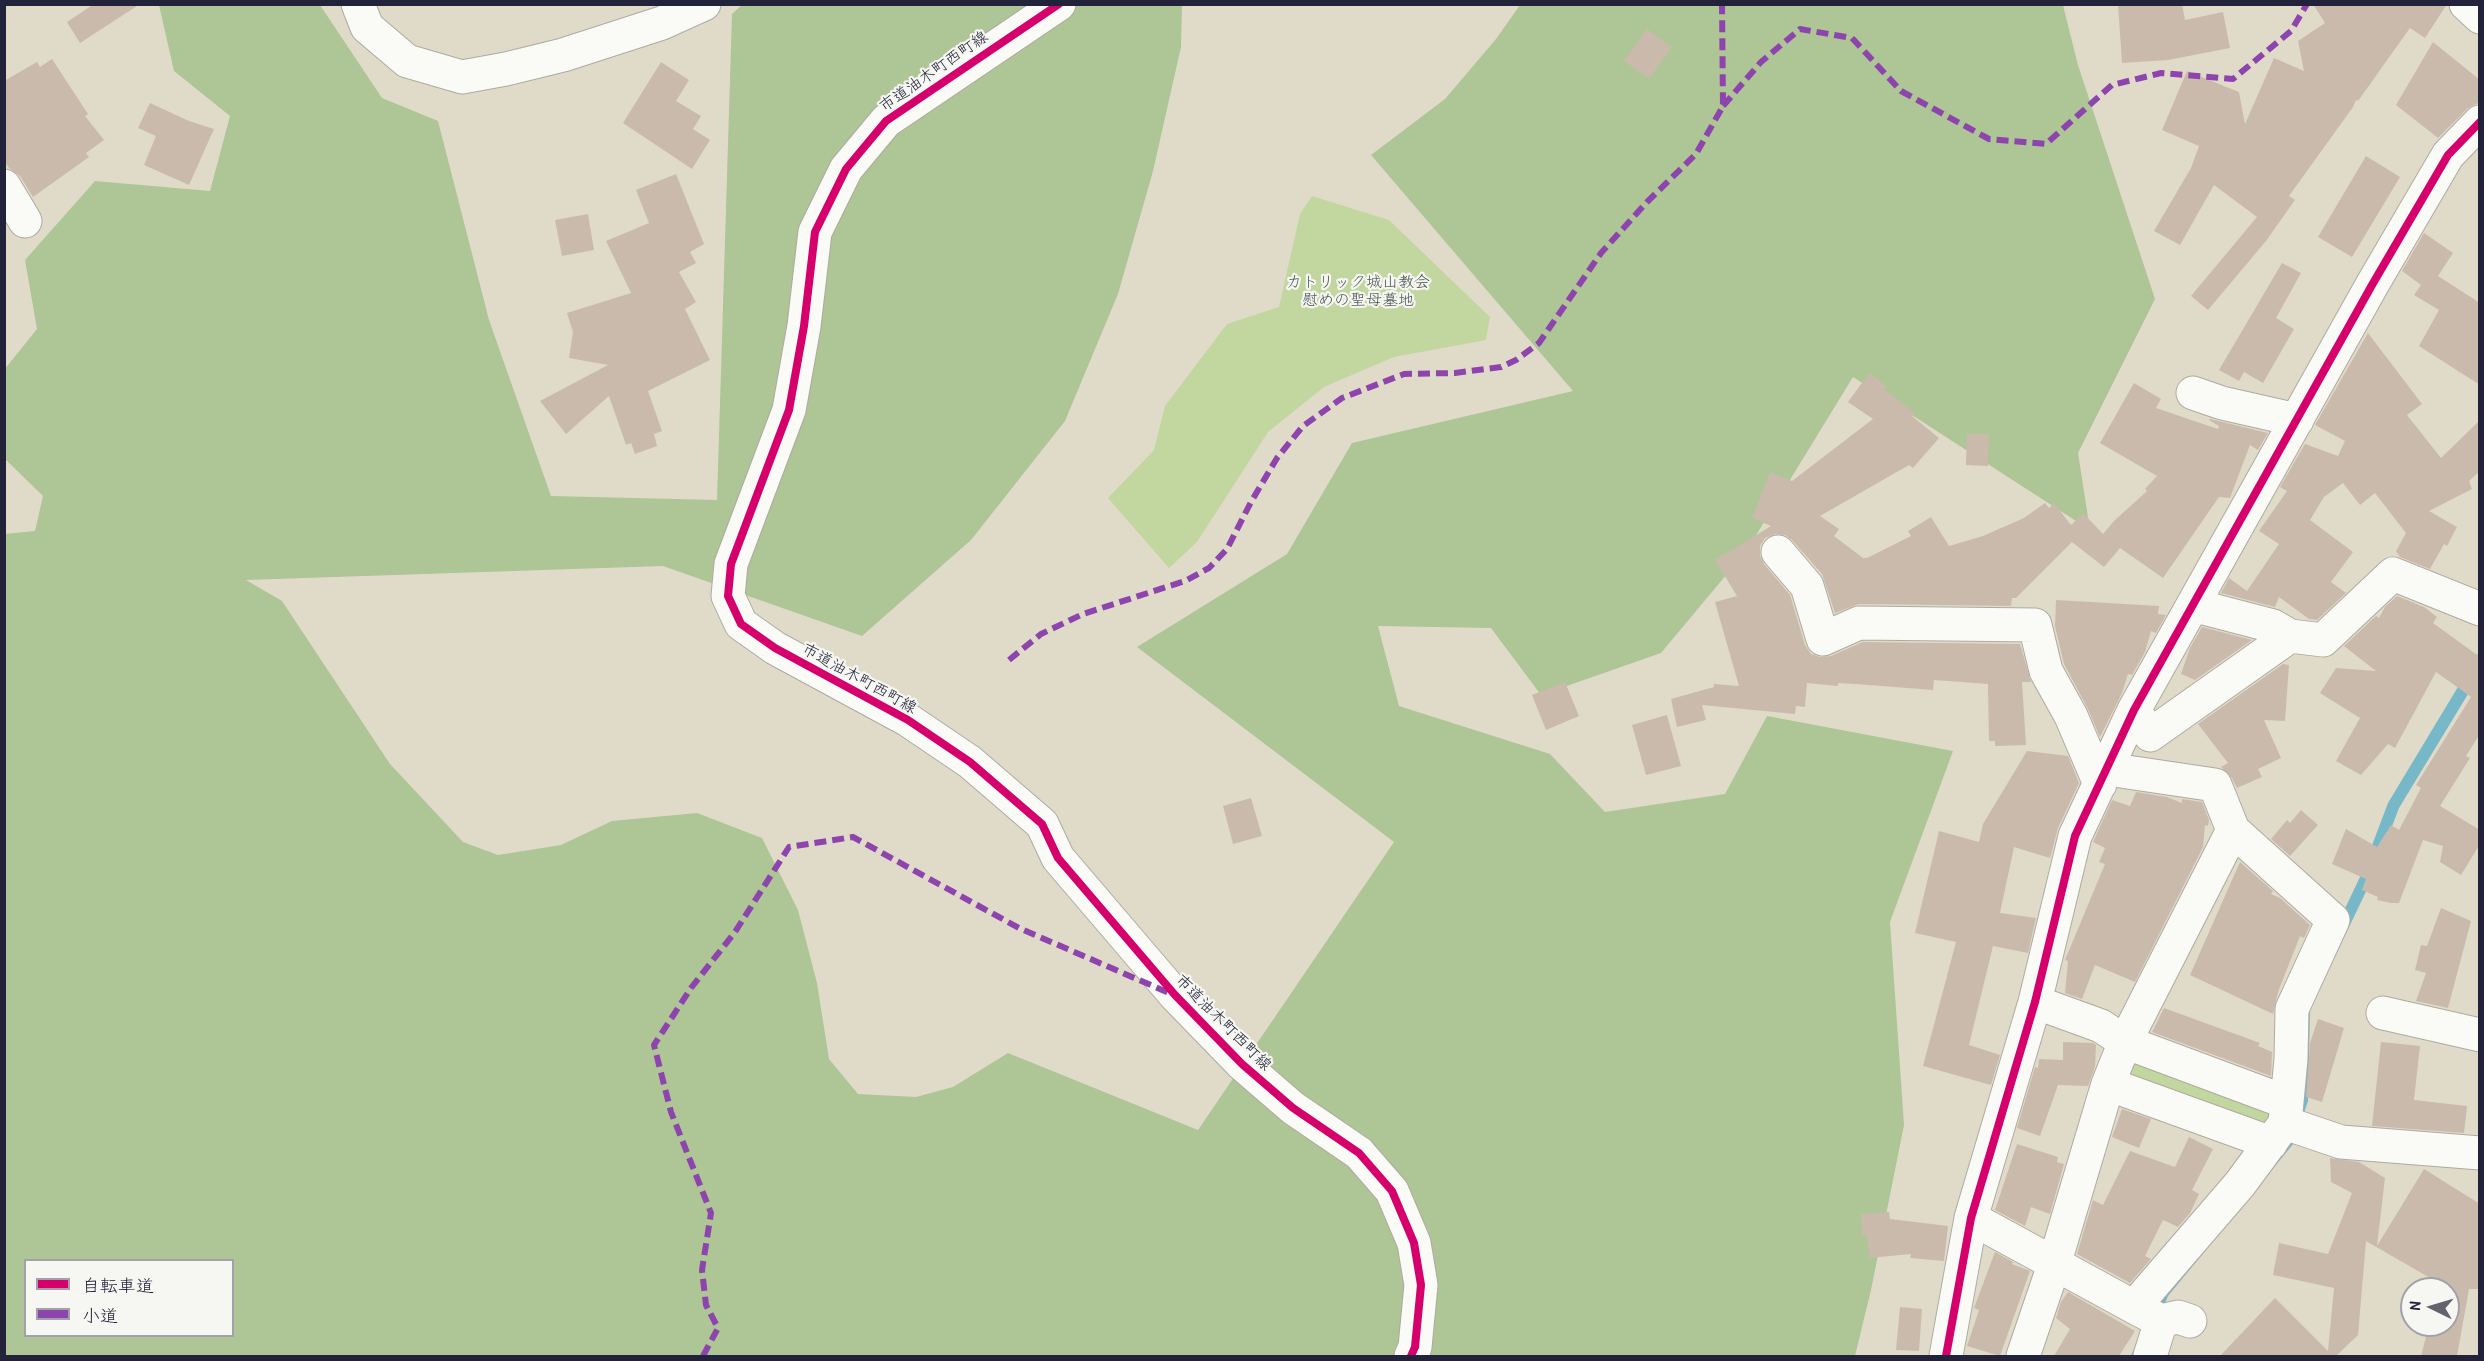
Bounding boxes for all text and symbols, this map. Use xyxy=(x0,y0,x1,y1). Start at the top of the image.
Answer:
street label: 市道油木町西町線 xyxy=(876,27,992,117)
park label: カトリック城山教会 慰めの聖母墓地 xyxy=(1286,273,1430,311)
street label: 市道油木町西町線 xyxy=(798,640,920,718)
street label: 市道油木町西町線 xyxy=(1171,971,1275,1075)
legend xyxy=(24,1259,234,1337)
text: 自転車道 xyxy=(82,1273,154,1298)
north arrow xyxy=(2400,1277,2460,1337)
text: N xyxy=(2403,1300,2425,1311)
text: 小道 xyxy=(82,1303,118,1328)

